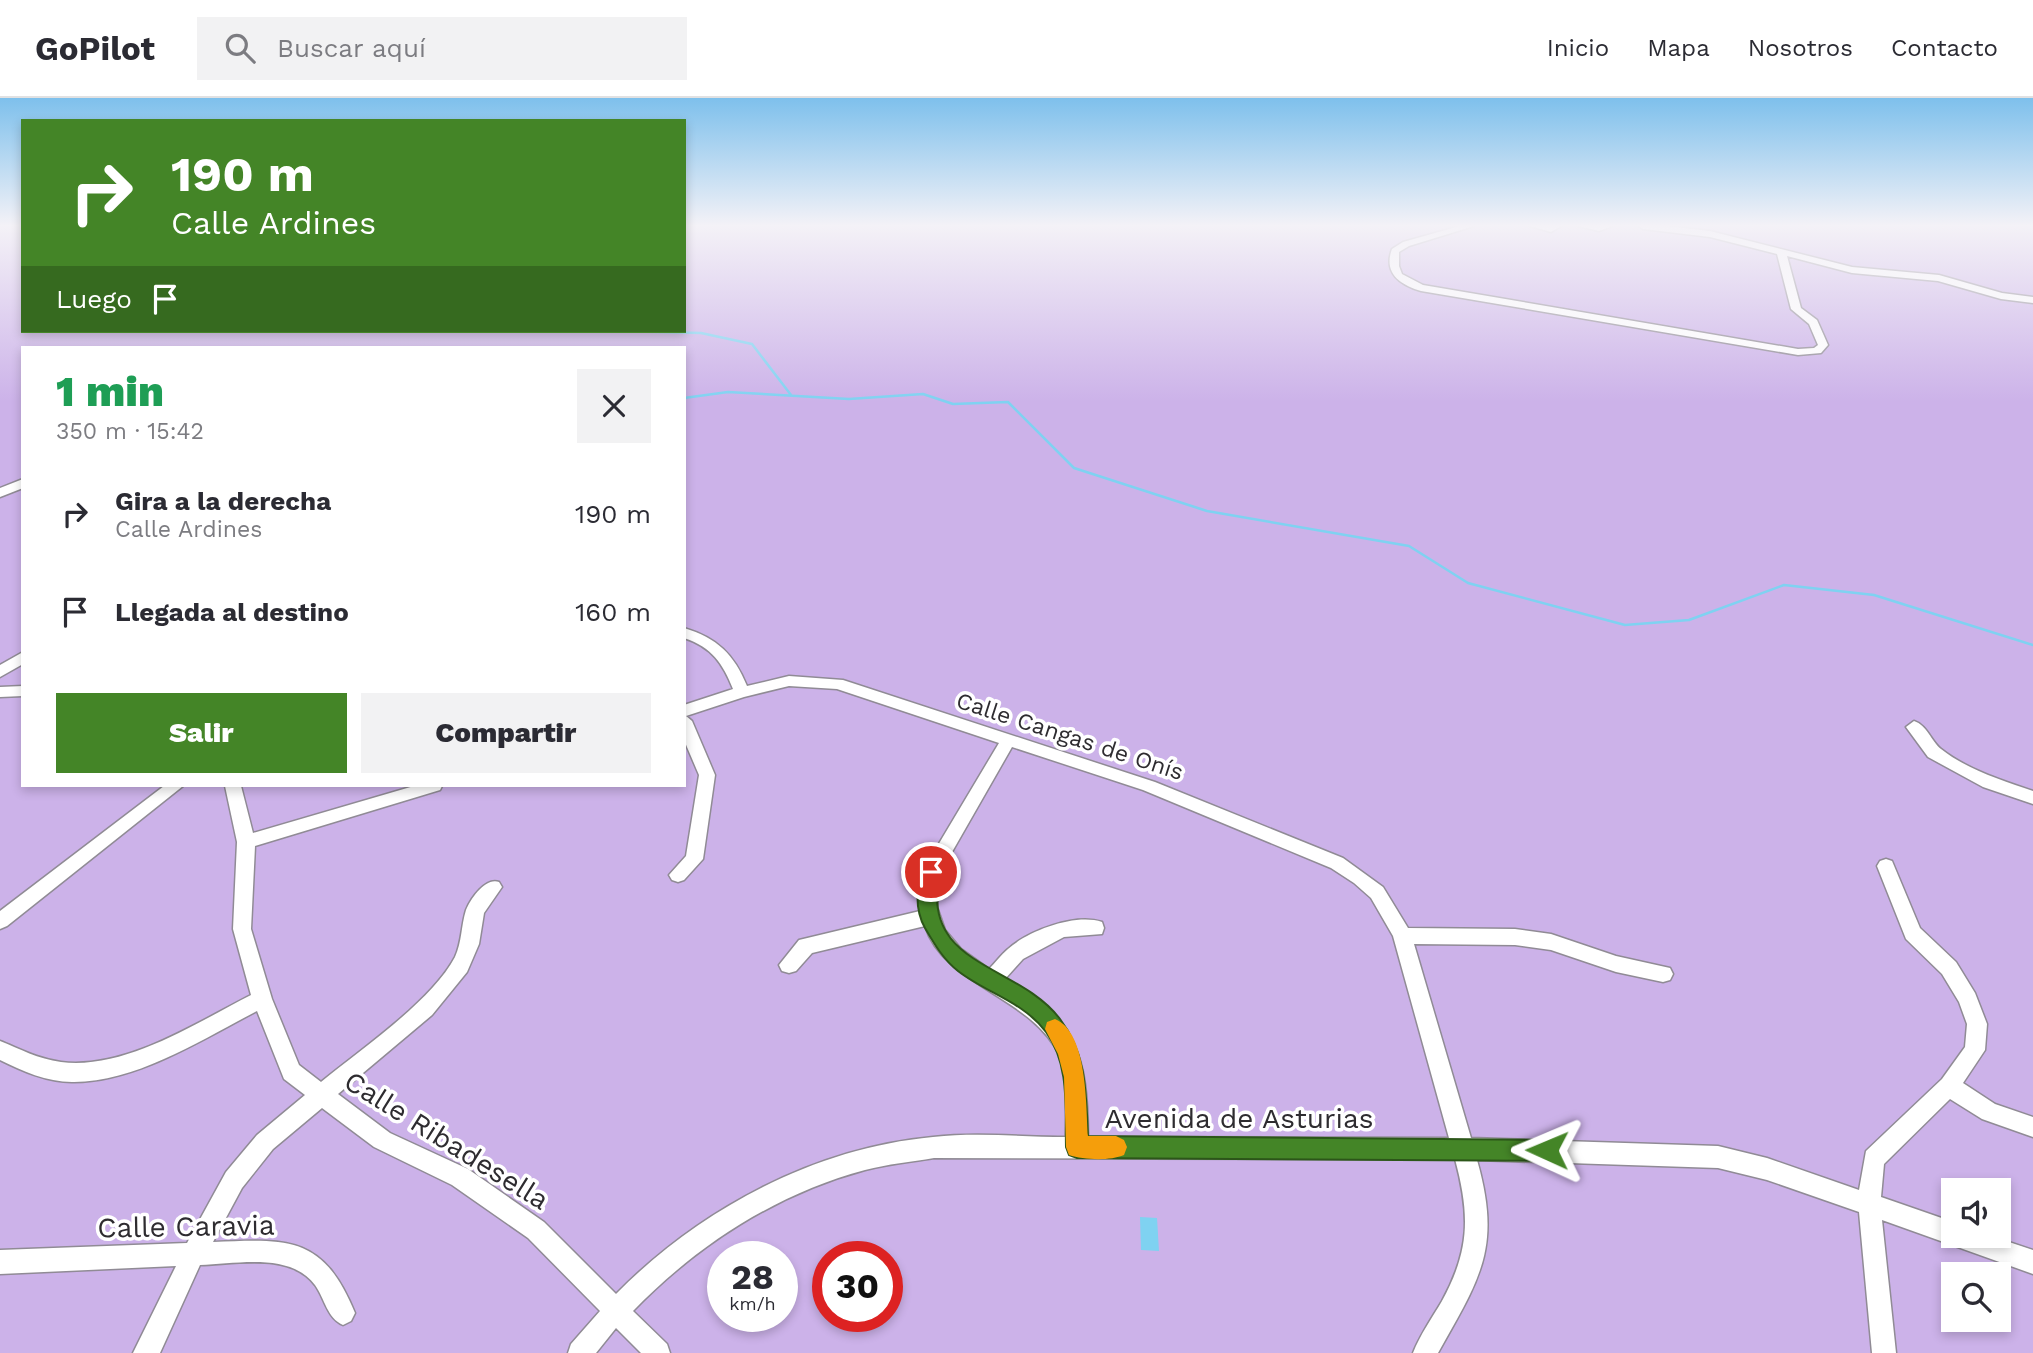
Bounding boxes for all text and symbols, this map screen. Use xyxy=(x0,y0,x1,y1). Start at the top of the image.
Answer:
search box xyxy=(197,17,687,80)
text: GoPilot xyxy=(35,29,155,68)
icon: search xyxy=(221,29,259,67)
text: Buscar aquí xyxy=(277,33,426,63)
text: Inicio xyxy=(1547,34,1609,62)
text: Mapa xyxy=(1647,34,1710,62)
text: Nosotros xyxy=(1748,34,1853,62)
text: Contacto xyxy=(1891,34,1998,62)
text: 190 m xyxy=(171,145,314,203)
icon: right xyxy=(56,147,147,238)
text: Calle Ardines xyxy=(171,204,376,242)
icon: arrive xyxy=(146,280,184,318)
text: Luego xyxy=(56,284,132,314)
text: 1 min xyxy=(56,367,164,416)
button: close xyxy=(577,369,651,443)
text: 350 m · 15:42 xyxy=(56,418,204,445)
text: Gira a la derecha xyxy=(115,486,331,516)
icon: right xyxy=(56,495,94,533)
text: 190 m xyxy=(575,499,651,529)
text: Calle Ardines xyxy=(115,516,262,543)
icon: arrive xyxy=(56,593,94,631)
text: Llegada al destino xyxy=(115,597,349,627)
text: 160 m xyxy=(575,597,651,627)
street label: Calle Cangas de Onís xyxy=(953,687,1187,786)
button: Salir xyxy=(56,693,347,773)
button: Compartir xyxy=(361,693,651,773)
pin xyxy=(901,842,961,902)
icon: arrive xyxy=(912,853,950,891)
street label: Calle Ribadesella xyxy=(338,1064,555,1217)
street label: Avenida de Asturias xyxy=(1104,1102,1374,1135)
position arrow xyxy=(1510,1113,1584,1187)
map controls xyxy=(1941,1178,2011,1332)
button: sound xyxy=(1941,1178,2011,1248)
street label: Calle Caravia xyxy=(97,1208,275,1245)
speed limit sign: 30 xyxy=(812,1241,903,1332)
text: 28 xyxy=(731,1256,774,1298)
button: search xyxy=(1941,1262,2011,1332)
text: km/h xyxy=(729,1293,776,1314)

